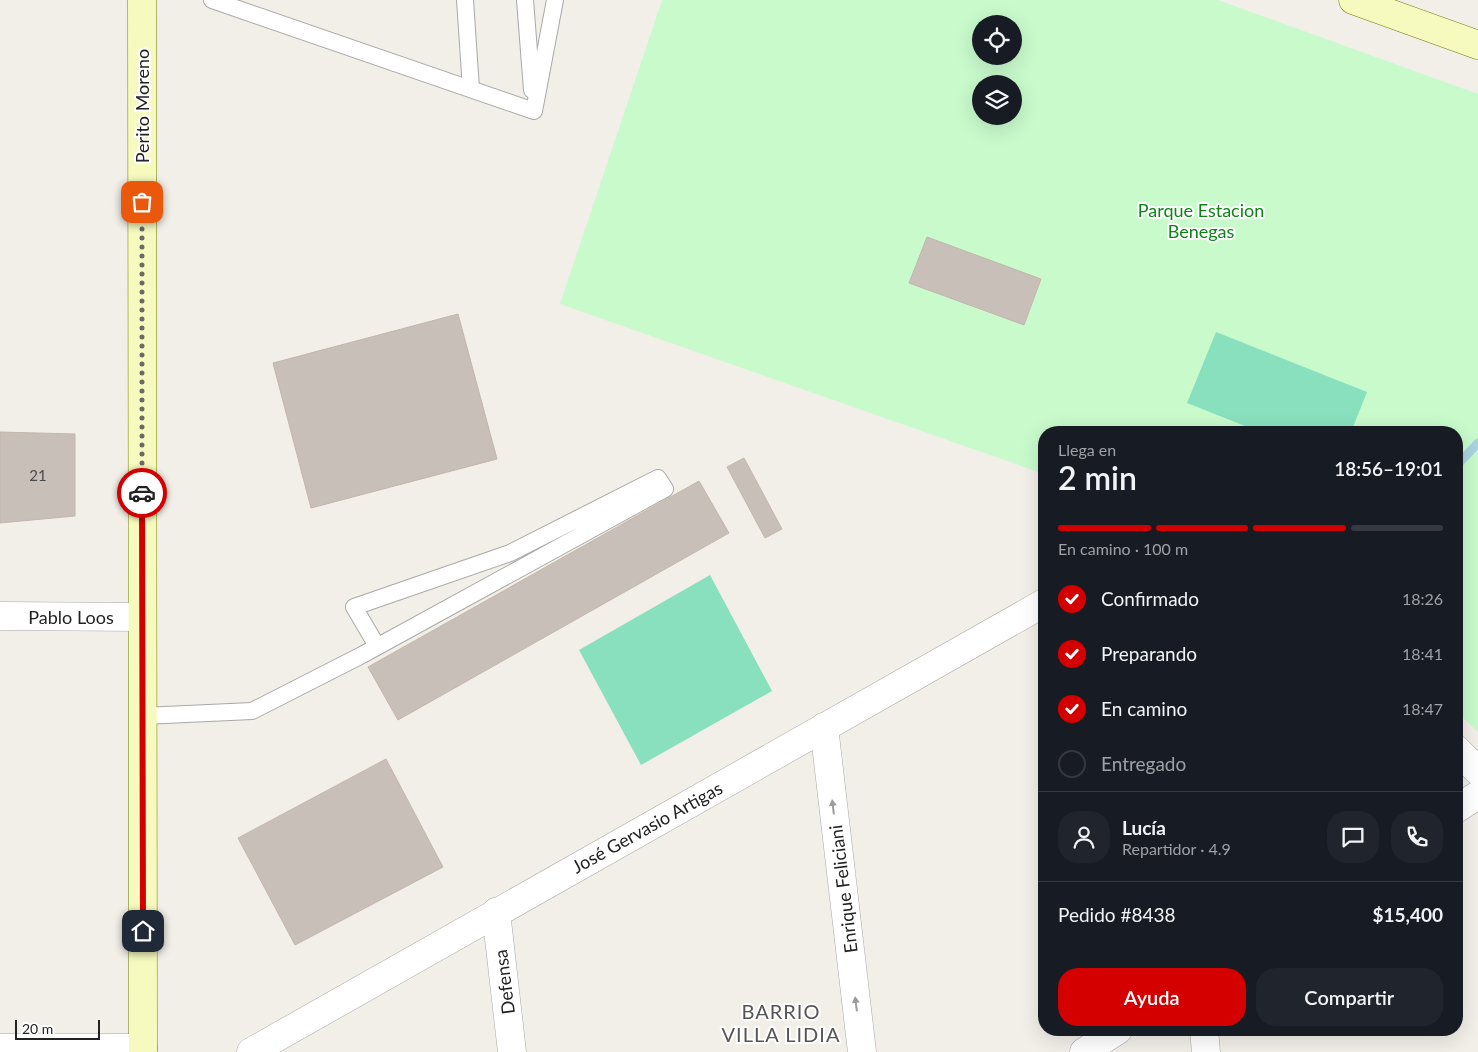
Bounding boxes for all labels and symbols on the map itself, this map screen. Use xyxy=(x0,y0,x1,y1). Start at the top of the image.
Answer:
street label: Perito Moreno xyxy=(131,49,153,163)
pin xyxy=(121,181,163,223)
park label: Parque Estacion Benegas xyxy=(1138,199,1264,242)
house number: 21 xyxy=(29,466,47,484)
courier xyxy=(117,468,167,518)
street label: Pablo Loos xyxy=(28,606,114,628)
street label: José Gervasio Artigas xyxy=(568,776,726,878)
one-way arrow xyxy=(829,799,837,815)
street label: Enrique Feliciani xyxy=(824,824,862,954)
pin xyxy=(122,910,164,952)
street label: Defensa xyxy=(489,948,519,1016)
one-way arrow xyxy=(852,995,860,1011)
district label: BARRIO VILLA LIDIA xyxy=(722,999,840,1046)
scale bar xyxy=(15,1017,100,1040)

